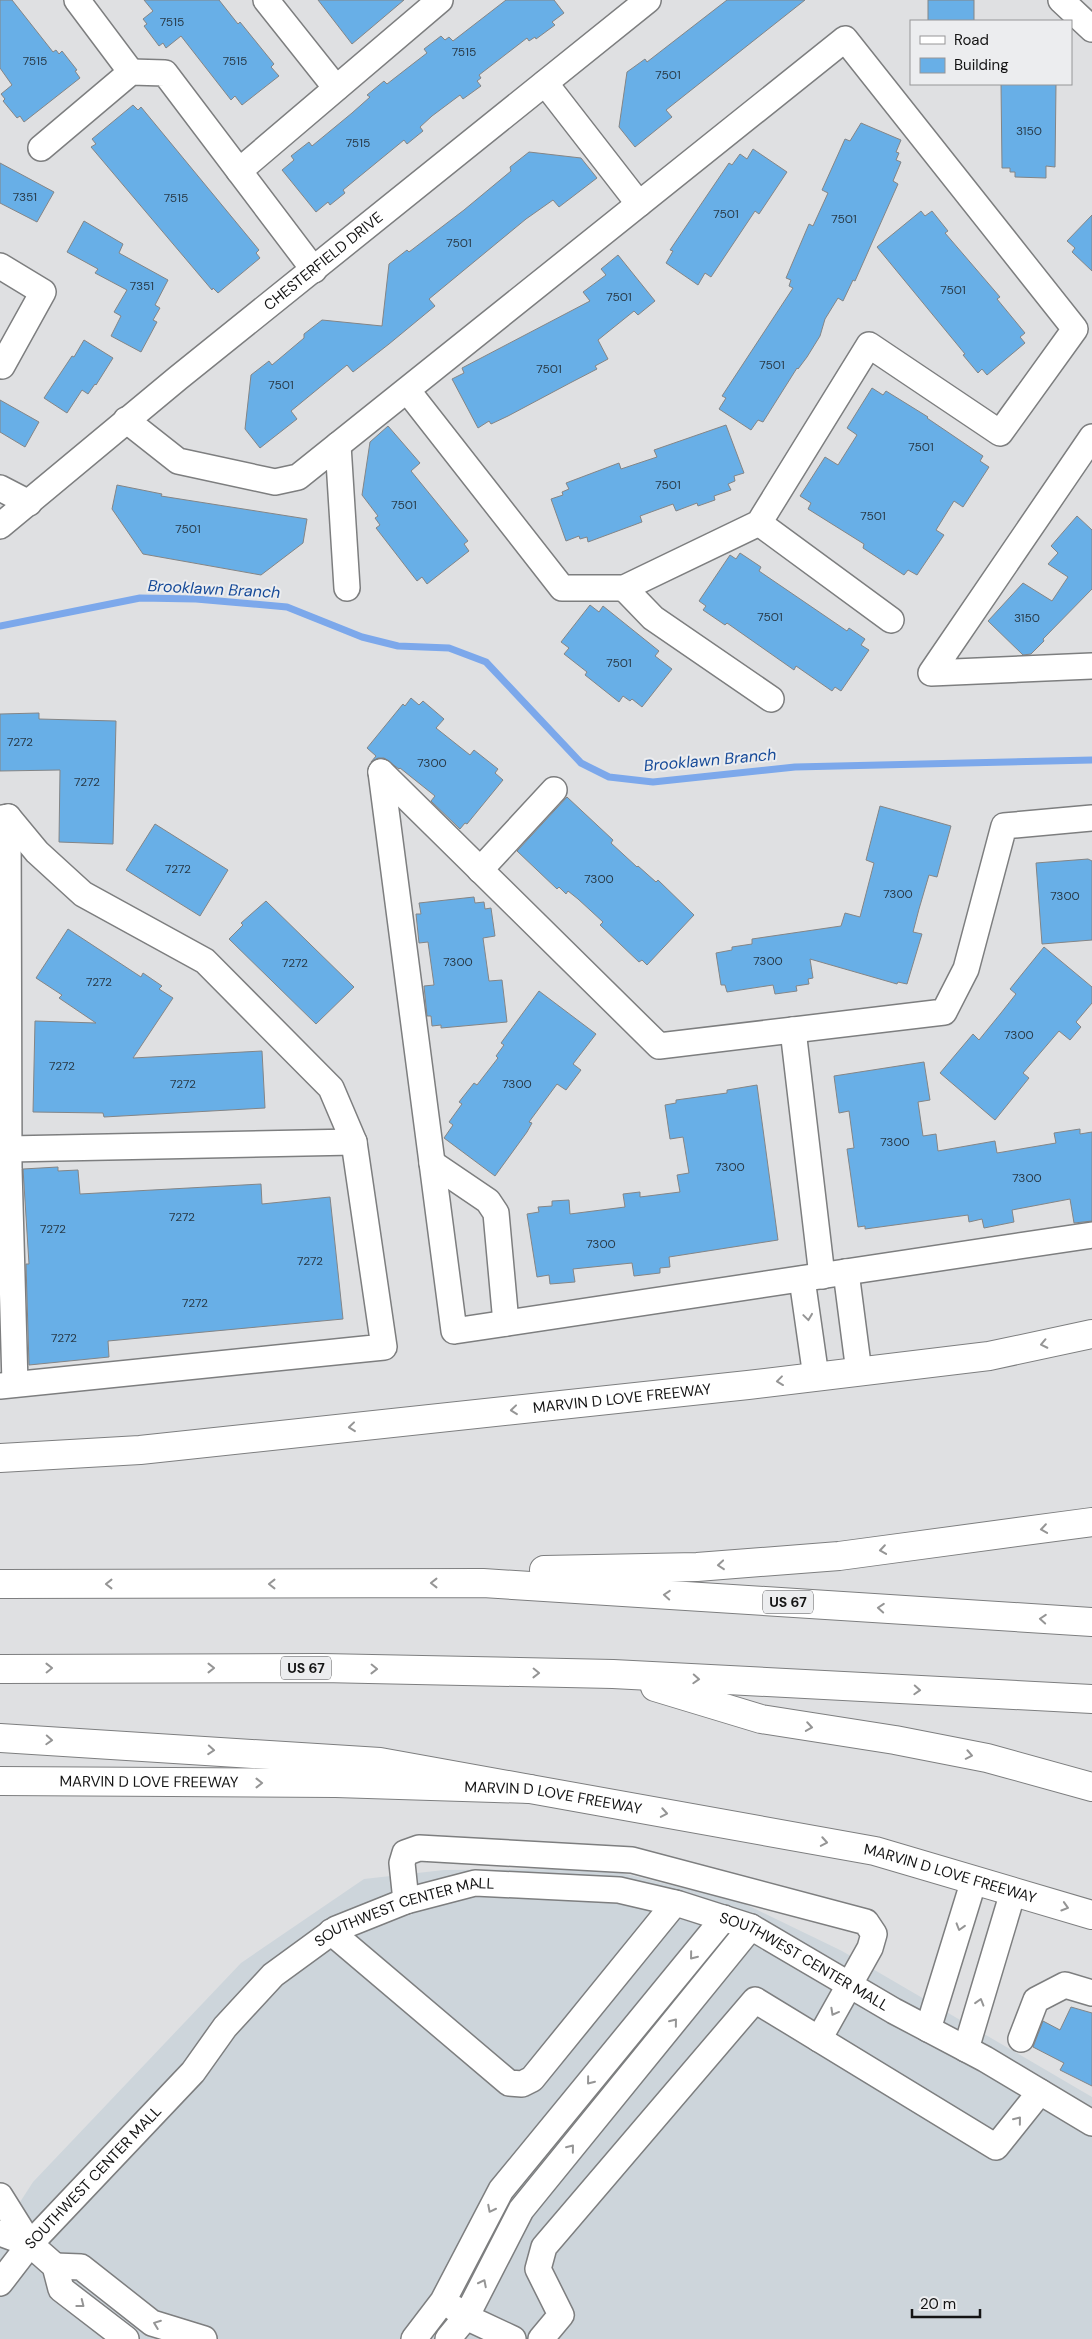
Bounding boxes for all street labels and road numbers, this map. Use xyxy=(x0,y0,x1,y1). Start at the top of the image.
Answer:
street label: CHESTERFIELD DRIVE xyxy=(260,207,387,315)
street label: MARVIN D LOVE FREEWAY xyxy=(532,1379,712,1418)
road number: US 67 xyxy=(763,1590,813,1614)
road number: US 67 xyxy=(281,1656,331,1680)
street label: MARVIN D LOVE FREEWAY xyxy=(59,1771,239,1792)
street label: MARVIN D LOVE FREEWAY xyxy=(464,1777,644,1819)
street label: MARVIN D LOVE FREEWAY xyxy=(862,1839,1039,1908)
street label: SOUTHWEST CENTER MALL xyxy=(310,1872,495,1951)
street label: SOUTHWEST CENTER MALL xyxy=(717,1908,892,2016)
street label: SOUTHWEST CENTER MALL xyxy=(20,2101,166,2253)

